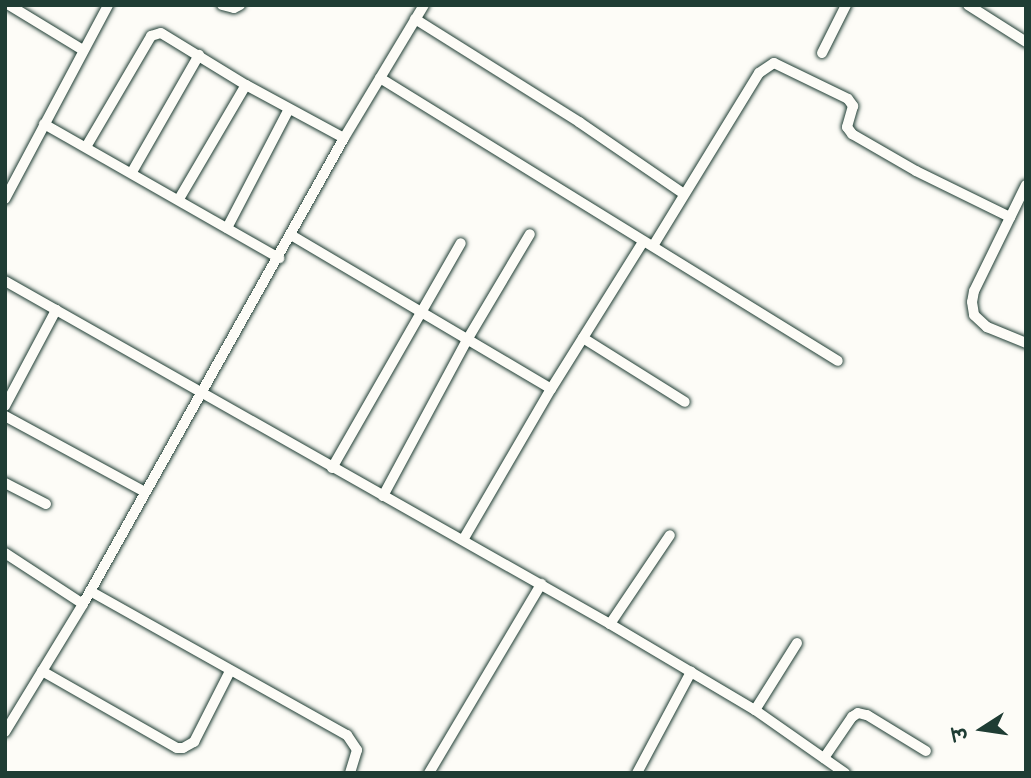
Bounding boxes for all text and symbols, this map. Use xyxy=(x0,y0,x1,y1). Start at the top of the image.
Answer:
north arrow xyxy=(947,694,1017,764)
text: उ xyxy=(948,725,974,742)

